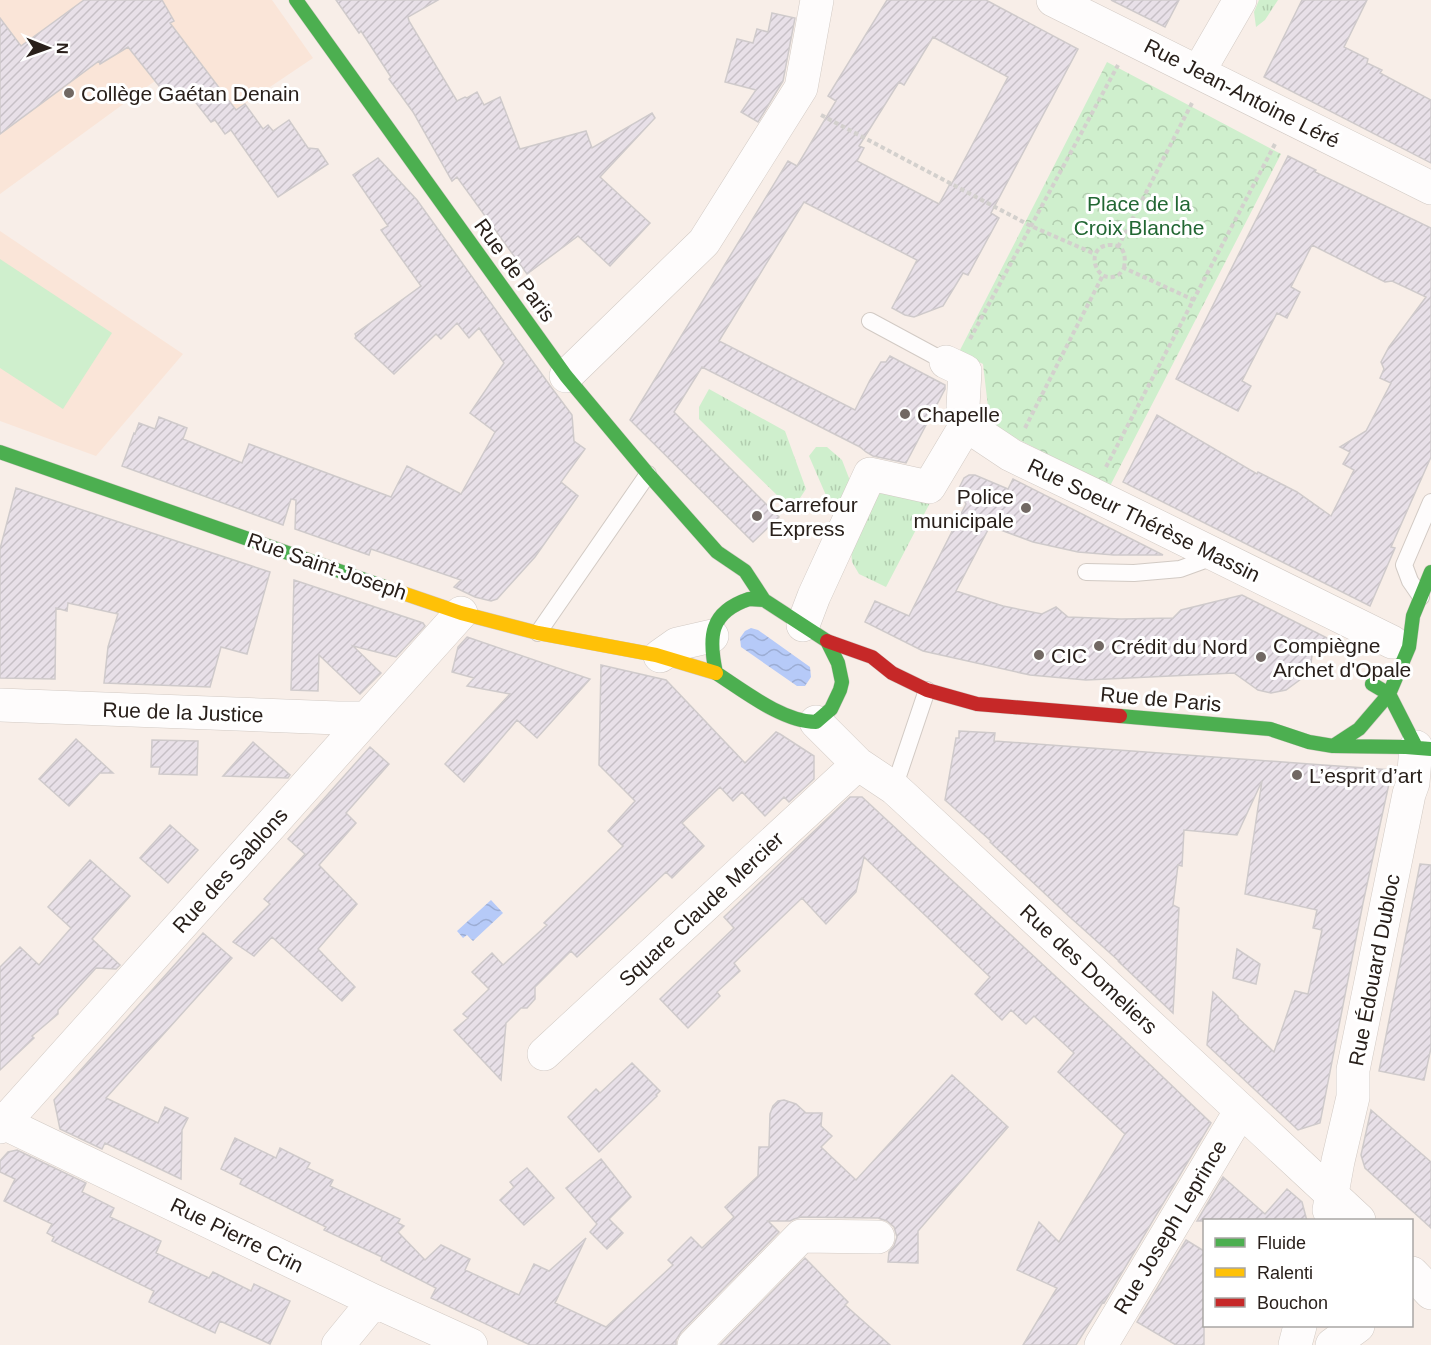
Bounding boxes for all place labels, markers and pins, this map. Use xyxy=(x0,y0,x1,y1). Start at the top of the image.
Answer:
place label: Collège Gaétan Denain xyxy=(81,82,299,105)
marker: Collège Gaétan Denain xyxy=(62,86,76,100)
place label: Chapelle xyxy=(917,403,1000,426)
marker: Chapelle xyxy=(898,407,912,421)
place label: Police municipale xyxy=(914,485,1014,532)
place label: Carrefour Express xyxy=(769,493,858,540)
marker: Police municipale xyxy=(1019,501,1033,515)
marker: Carrefour Express xyxy=(750,509,764,523)
place label: Compiègne Archet d'Opale xyxy=(1273,634,1411,681)
place label: Crédit du Nord xyxy=(1111,635,1248,658)
marker: Crédit du Nord xyxy=(1092,639,1106,653)
place label: CIC xyxy=(1051,644,1087,667)
marker: CIC xyxy=(1032,648,1046,662)
marker: Compiègne Archet d'Opale xyxy=(1254,650,1268,664)
place label: L’esprit d’art xyxy=(1309,764,1422,787)
marker: L’esprit d’art xyxy=(1290,768,1304,782)

